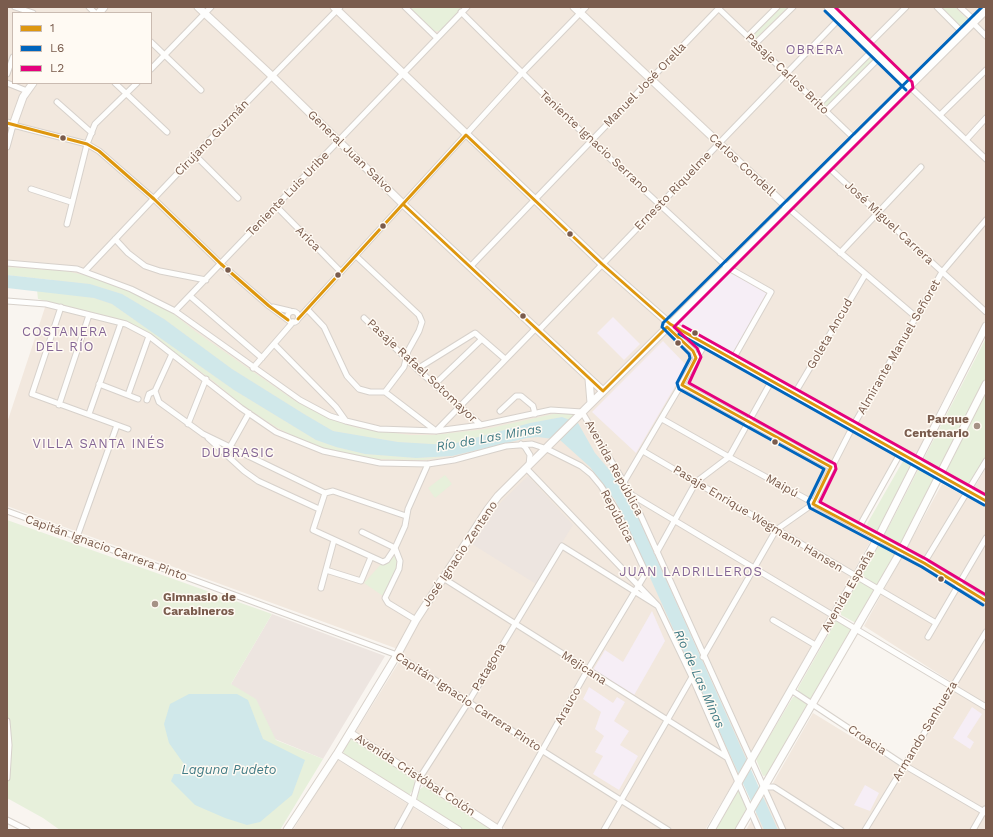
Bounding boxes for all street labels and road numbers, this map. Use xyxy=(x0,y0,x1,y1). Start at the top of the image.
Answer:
street label: Pasaje Carlos Brito xyxy=(742,30,832,118)
street label: Manuel José Orella xyxy=(601,40,689,130)
street label: Teniente Ignacio Serrano xyxy=(536,87,652,197)
street label: Cirujano Guzmán xyxy=(172,97,252,179)
street label: General Juan Salvo xyxy=(304,108,396,196)
street label: Carlos Condell xyxy=(706,130,778,200)
street label: Teniente Luis Uribe xyxy=(244,148,332,240)
street label: Ernesto Riquelme xyxy=(632,148,714,234)
street label: José Miguel Carrera xyxy=(842,178,936,268)
street label: Arica xyxy=(292,223,324,255)
street label: Almirante Manuel Señoret xyxy=(854,277,944,417)
street label: Goleta Ancud xyxy=(804,296,856,372)
street label: Pasaje Rafael Sotomayor xyxy=(364,316,480,426)
street label: Avenida República xyxy=(582,418,646,518)
street label: Pasaje Enrique Wegmann Hansen xyxy=(670,462,846,576)
street label: Maipú xyxy=(763,471,801,501)
street label: República xyxy=(597,487,637,545)
street label: José Ignacio Zenteno xyxy=(419,498,501,610)
street label: Capitán Ignacio Carrera Pinto xyxy=(23,512,189,584)
street label: Avenida España xyxy=(819,547,877,635)
street label: Patagona xyxy=(469,640,509,694)
street label: Mejicana xyxy=(559,648,609,688)
street label: Capitán Ignacio Carrera Pinto xyxy=(392,649,544,755)
street label: Armando Sanhueza xyxy=(889,678,961,784)
street label: Arauco xyxy=(552,685,584,727)
street label: Croacia xyxy=(845,722,889,758)
street label: Avenida Cristóbal Colón xyxy=(352,731,478,819)

